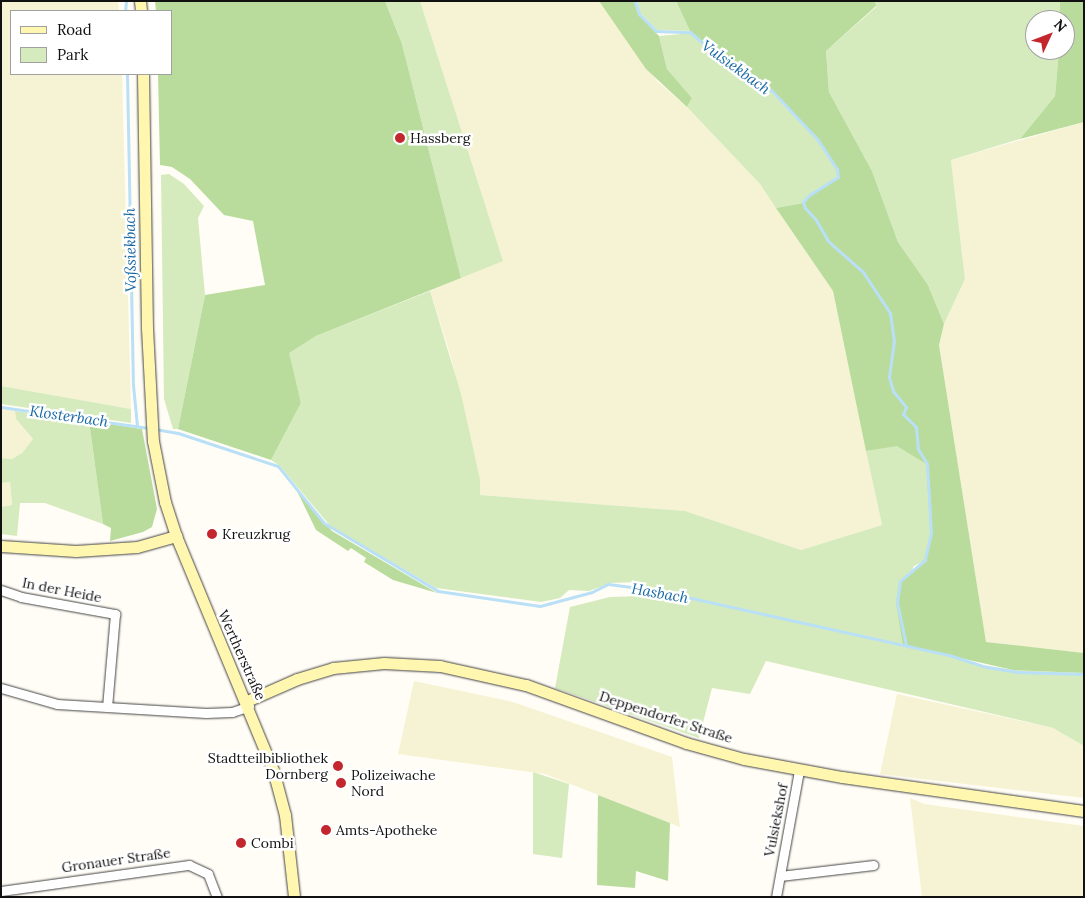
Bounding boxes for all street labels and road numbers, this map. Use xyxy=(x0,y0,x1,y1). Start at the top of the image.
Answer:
street label: In der Heide xyxy=(21,574,103,606)
street label: Wertherstraße xyxy=(215,607,269,703)
street label: Deppendorfer Straße xyxy=(597,688,735,746)
street label: Vulsiekshof xyxy=(761,782,791,858)
street label: Gronauer Straße xyxy=(60,844,172,876)

